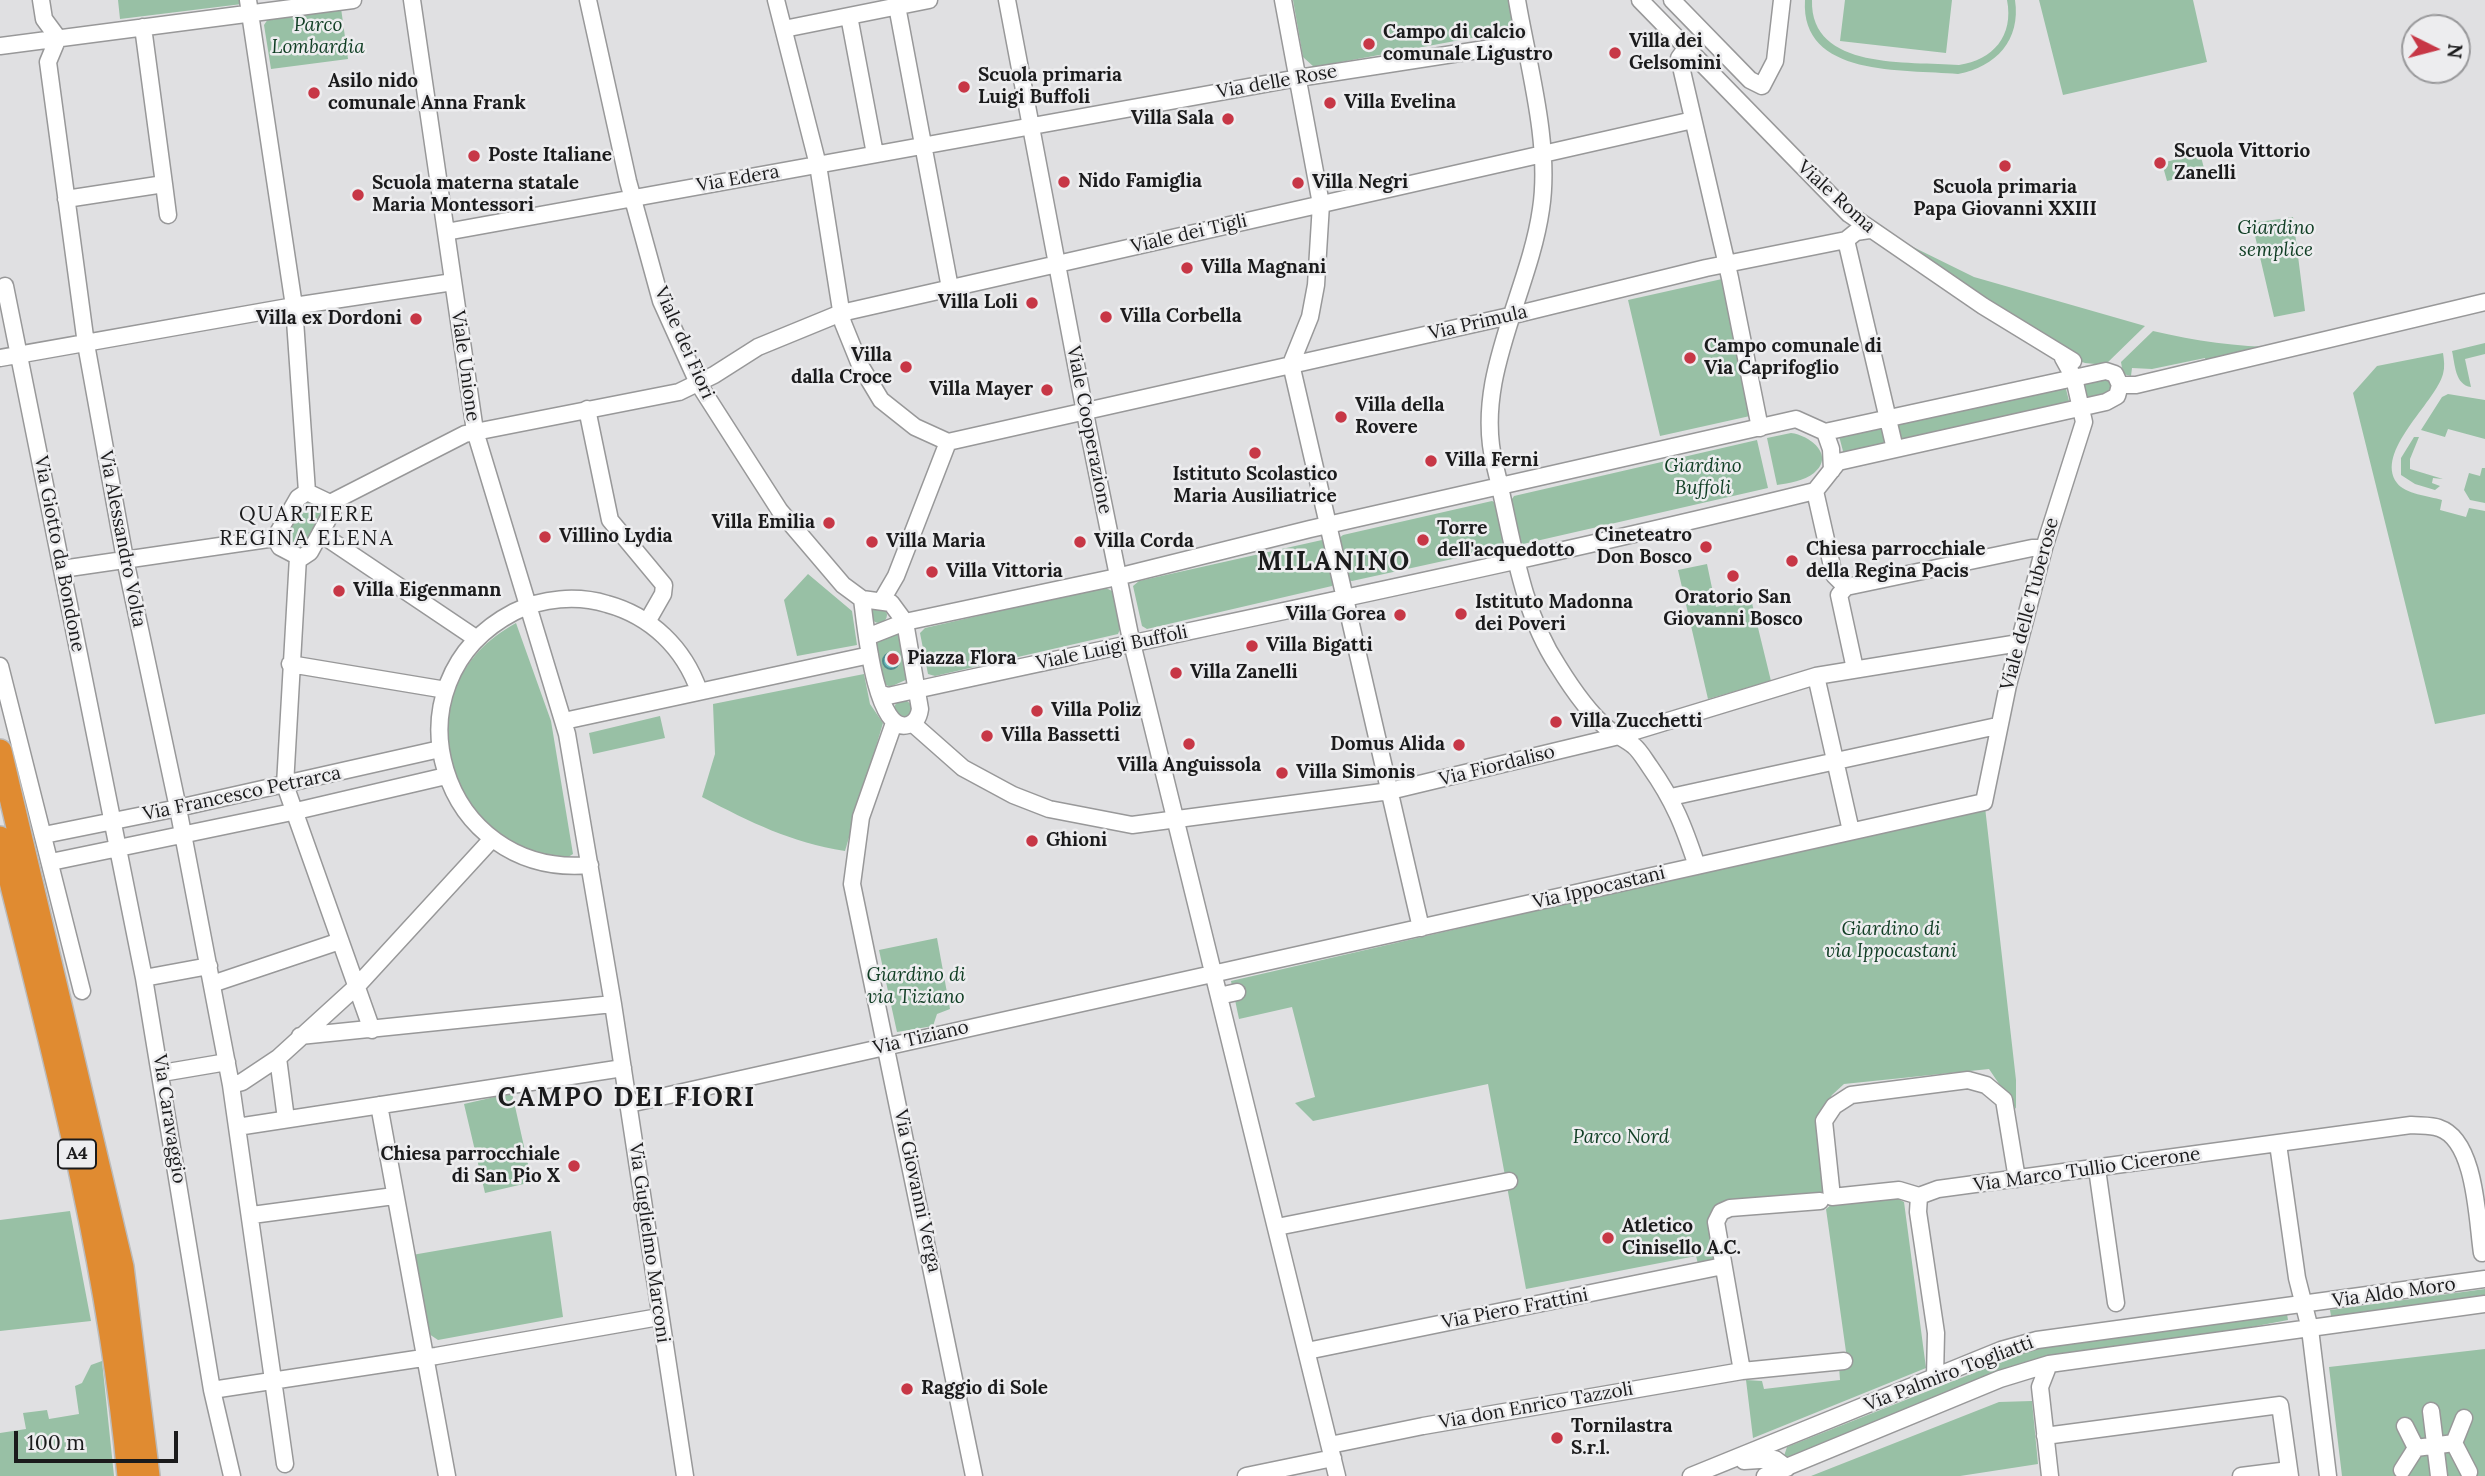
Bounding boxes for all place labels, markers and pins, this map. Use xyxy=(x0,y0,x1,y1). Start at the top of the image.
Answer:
place label: Campo di calcio comunale Ligustro xyxy=(1383,22,1553,66)
place label: Villa dei Gelsomini xyxy=(1629,31,1721,75)
marker: Campo di calcio comunale Ligustro xyxy=(1361,36,1377,52)
marker: Villa dei Gelsomini xyxy=(1607,45,1623,61)
place label: Scuola primaria Luigi Buffoli xyxy=(978,65,1122,109)
place label: Asilo nido comunale Anna Frank xyxy=(328,71,526,115)
marker: Scuola primaria Luigi Buffoli xyxy=(956,79,972,95)
marker: Asilo nido comunale Anna Frank xyxy=(306,85,322,101)
place label: Villa Evelina xyxy=(1344,92,1456,114)
marker: Villa Evelina xyxy=(1322,95,1338,111)
place label: Villa Sala xyxy=(1131,108,1214,130)
marker: Villa Sala xyxy=(1220,111,1236,127)
place label: Scuola Vittorio Zanelli xyxy=(2174,141,2310,185)
place label: Poste Italiane xyxy=(488,145,612,167)
marker: Poste Italiane xyxy=(466,148,482,164)
marker: Scuola Vittorio Zanelli xyxy=(2152,155,2168,171)
marker: Scuola primaria Papa Giovanni XXIII xyxy=(1997,158,2013,174)
place label: Nido Famiglia xyxy=(1078,171,1202,193)
place label: Villa Negri xyxy=(1312,172,1408,194)
place label: Scuola materna statale Maria Montessori xyxy=(372,173,579,217)
marker: Nido Famiglia xyxy=(1056,174,1072,190)
marker: Villa Negri xyxy=(1290,175,1306,191)
place label: Scuola primaria Papa Giovanni XXIII xyxy=(1913,177,2097,221)
marker: Scuola materna statale Maria Montessori xyxy=(350,187,366,203)
place label: Villa Magnani xyxy=(1201,257,1326,279)
marker: Villa Magnani xyxy=(1179,260,1195,276)
place label: Villa Loli xyxy=(938,292,1018,314)
marker: Villa Loli xyxy=(1024,295,1040,311)
place label: Villa Corbella xyxy=(1120,306,1242,328)
place label: Villa ex Dordoni xyxy=(256,308,402,330)
marker: Villa Corbella xyxy=(1098,309,1114,325)
marker: Villa ex Dordoni xyxy=(408,311,424,327)
place label: Campo comunale di Via Caprifoglio xyxy=(1704,336,1882,380)
place label: Villa dalla Croce xyxy=(791,345,892,389)
marker: Campo comunale di Via Caprifoglio xyxy=(1682,350,1698,366)
marker: Villa dalla Croce xyxy=(898,359,914,375)
place label: Villa Mayer xyxy=(929,379,1033,401)
marker: Villa Mayer xyxy=(1039,382,1055,398)
place label: Villa della Rovere xyxy=(1355,395,1444,439)
marker: Villa della Rovere xyxy=(1333,409,1349,425)
marker: Istituto Scolastico Maria Ausiliatrice xyxy=(1247,445,1263,461)
place label: Villa Ferni xyxy=(1445,450,1539,472)
marker: Villa Ferni xyxy=(1423,453,1439,469)
place label: Istituto Scolastico Maria Ausiliatrice xyxy=(1172,464,1338,508)
place label: Villa Emilia xyxy=(711,512,815,534)
marker: Villa Emilia xyxy=(821,515,837,531)
place label: Torre dell'acquedotto xyxy=(1437,518,1575,562)
place label: Cineteatro Don Bosco xyxy=(1595,525,1692,569)
place label: Villino Lydia xyxy=(559,526,673,548)
marker: Villino Lydia xyxy=(537,529,553,545)
place label: Villa Maria xyxy=(886,531,986,553)
place label: Villa Corda xyxy=(1094,531,1194,553)
marker: Torre dell'acquedotto xyxy=(1415,532,1431,548)
marker: Villa Maria xyxy=(864,534,880,550)
marker: Villa Corda xyxy=(1072,534,1088,550)
marker: Cineteatro Don Bosco xyxy=(1698,539,1714,555)
place label: Chiesa parrocchiale della Regina Pacis xyxy=(1806,539,1985,583)
marker: Chiesa parrocchiale della Regina Pacis xyxy=(1784,553,1800,569)
place label: Villa Vittoria xyxy=(946,561,1063,583)
marker: Villa Vittoria xyxy=(924,564,940,580)
marker: Oratorio San Giovanni Bosco xyxy=(1725,568,1741,584)
place label: Villa Eigenmann xyxy=(353,580,501,602)
marker: Villa Eigenmann xyxy=(331,583,347,599)
place label: Oratorio San Giovanni Bosco xyxy=(1663,587,1803,631)
place label: Istituto Madonna dei Poveri xyxy=(1475,592,1633,636)
place label: Villa Gorea xyxy=(1286,604,1386,626)
marker: Istituto Madonna dei Poveri xyxy=(1453,606,1469,622)
marker: Villa Gorea xyxy=(1392,607,1408,623)
place label: Villa Bigatti xyxy=(1266,635,1373,657)
marker: Villa Bigatti xyxy=(1244,638,1260,654)
place label: Piazza Flora xyxy=(907,648,1016,670)
marker: Piazza Flora xyxy=(885,651,901,667)
place label: Villa Zanelli xyxy=(1190,662,1298,684)
marker: Villa Zanelli xyxy=(1168,665,1184,681)
place label: Villa Poliz xyxy=(1051,700,1141,722)
marker: Villa Poliz xyxy=(1029,703,1045,719)
place label: Villa Zucchetti xyxy=(1570,711,1702,733)
marker: Villa Zucchetti xyxy=(1548,714,1564,730)
place label: Villa Bassetti xyxy=(1001,725,1120,747)
marker: Villa Bassetti xyxy=(979,728,995,744)
place label: Domus Alida xyxy=(1330,734,1445,756)
marker: Villa Anguissola xyxy=(1181,736,1197,752)
marker: Domus Alida xyxy=(1451,737,1467,753)
place label: Villa Anguissola xyxy=(1117,755,1261,777)
place label: Villa Simonis xyxy=(1296,762,1415,784)
marker: Villa Simonis xyxy=(1274,765,1290,781)
place label: Ghioni xyxy=(1046,830,1107,852)
marker: Ghioni xyxy=(1024,833,1040,849)
place label: Chiesa parrocchiale di San Pio X xyxy=(381,1144,560,1188)
marker: Chiesa parrocchiale di San Pio X xyxy=(566,1158,582,1174)
place label: Atletico Cinisello A.C. xyxy=(1622,1216,1741,1260)
marker: Atletico Cinisello A.C. xyxy=(1600,1230,1616,1246)
place label: Raggio di Sole xyxy=(921,1378,1048,1400)
marker: Raggio di Sole xyxy=(899,1381,915,1397)
place label: Tornilastra S.r.l. xyxy=(1571,1416,1673,1460)
marker: Tornilastra S.r.l. xyxy=(1549,1430,1565,1446)

